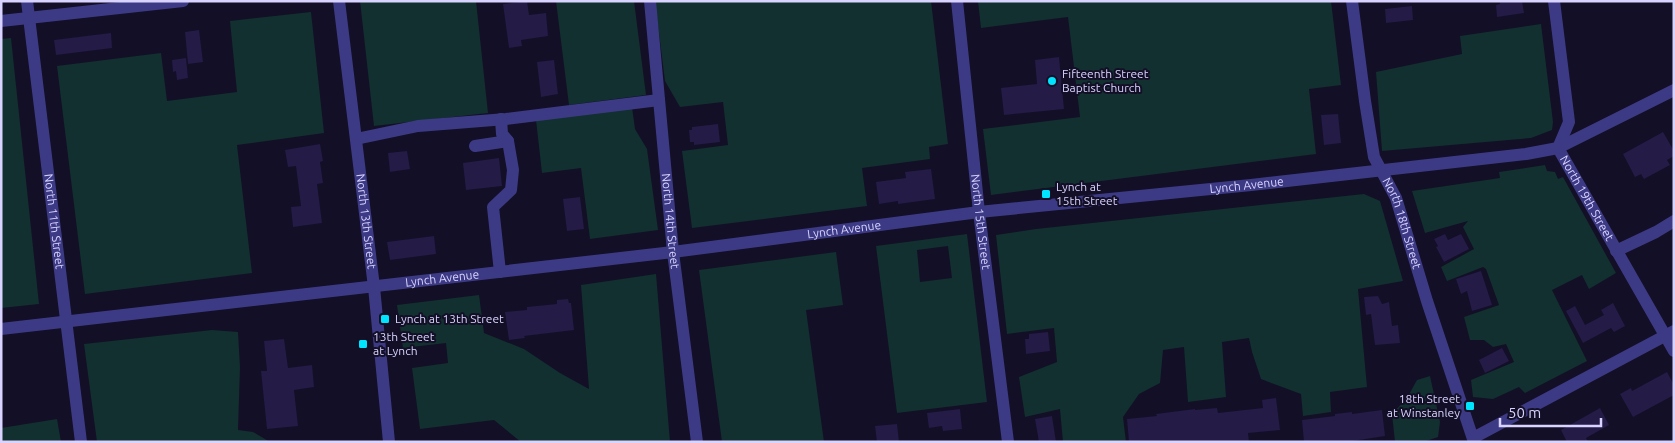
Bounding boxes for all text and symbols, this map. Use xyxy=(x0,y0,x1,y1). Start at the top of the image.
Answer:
place label: Fifteenth Street Baptist Church xyxy=(1062,67,1149,94)
marker: Fifteenth Street Baptist Church xyxy=(1046,75,1058,87)
street label: North 19th Street xyxy=(1558,153,1617,243)
street label: North 11th Street xyxy=(42,173,67,270)
street label: North 13th Street xyxy=(354,173,379,270)
street label: North 14th Street xyxy=(660,173,682,270)
street label: North 15th Street xyxy=(969,173,993,270)
street label: Lynch Avenue xyxy=(1209,174,1284,195)
street label: North 18th Street xyxy=(1380,175,1424,271)
place label: Lynch at 15th Street xyxy=(1056,180,1118,207)
marker: Lynch at 15th Street xyxy=(1040,188,1052,200)
street label: Lynch Avenue xyxy=(806,218,882,240)
street label: Lynch Avenue xyxy=(404,267,480,289)
place label: Lynch at 13th Street xyxy=(395,312,504,325)
marker: Lynch at 13th Street xyxy=(379,313,391,325)
place label: 13th Street at Lynch xyxy=(373,330,435,357)
marker: 13th Street at Lynch xyxy=(357,338,369,350)
place label: 18th Street at Winstanley xyxy=(1387,392,1460,419)
scale bar xyxy=(1500,396,1601,428)
marker: 18th Street at Winstanley xyxy=(1464,400,1476,412)
text: 50 m xyxy=(1508,404,1541,421)

